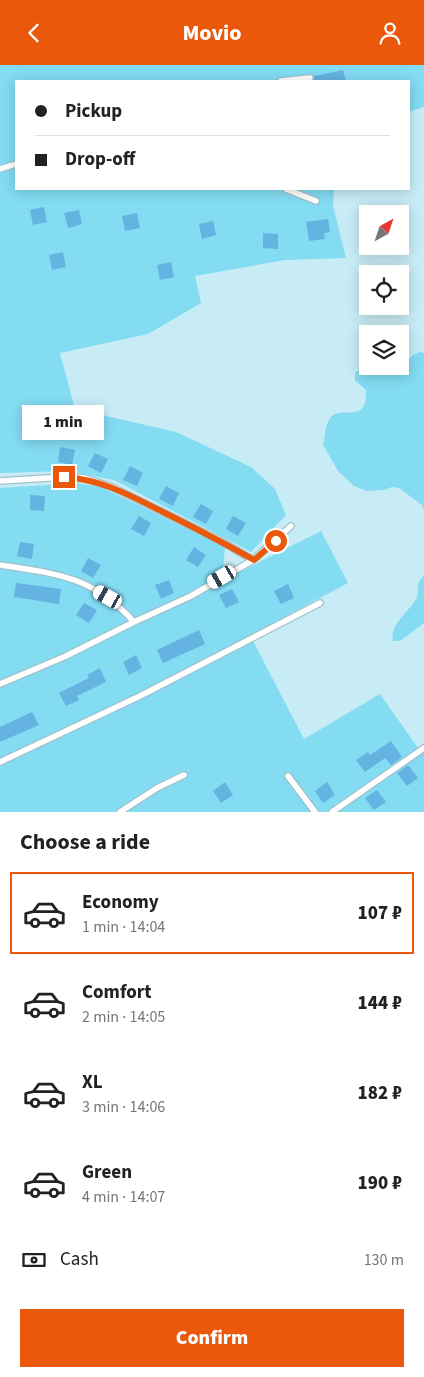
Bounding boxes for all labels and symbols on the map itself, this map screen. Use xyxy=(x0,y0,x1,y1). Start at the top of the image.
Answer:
north arrow xyxy=(359,205,409,255)
callout: 1 min xyxy=(23,405,105,439)
route end xyxy=(53,466,75,488)
route start xyxy=(265,530,287,552)
car xyxy=(205,563,238,591)
car xyxy=(91,583,124,611)

